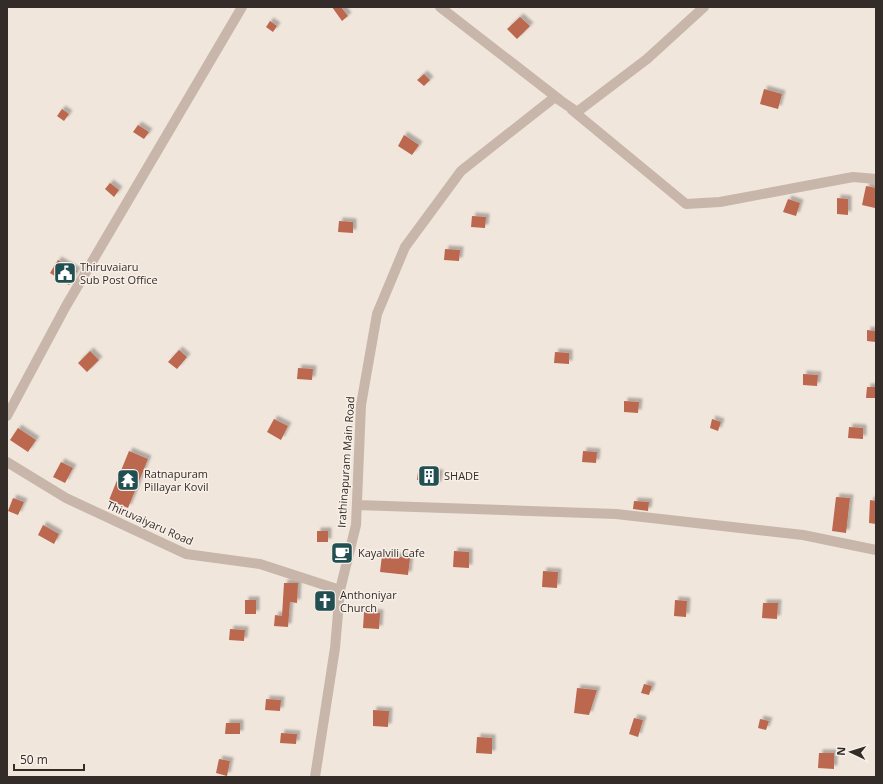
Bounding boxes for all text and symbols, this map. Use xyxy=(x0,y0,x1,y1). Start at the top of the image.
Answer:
place label: Thiruvaiaru Sub Post Office xyxy=(80,259,158,287)
public building icon: Thiruvaiaru Sub Post Office xyxy=(52,260,78,286)
street label: Irathinapuram Main Road xyxy=(333,396,358,528)
building icon: SHADE xyxy=(416,463,442,489)
place label: Ratnapuram Pillayar Kovil xyxy=(144,466,208,494)
temple icon: Ratnapuram Pillayar Kovil xyxy=(115,467,141,493)
place label: SHADE xyxy=(444,468,479,483)
street label: Thiruvaiyaru Road xyxy=(105,497,196,548)
cafe icon: Kayalvili Cafe xyxy=(329,540,355,566)
place label: Kayalvili Cafe xyxy=(358,545,425,560)
place label: Anthoniyar Church xyxy=(340,587,397,615)
church icon: Anthoniyar Church xyxy=(312,588,338,614)
north arrow xyxy=(831,732,871,772)
scale bar xyxy=(14,746,84,772)
text: N xyxy=(833,746,848,756)
text: 50 m xyxy=(20,751,48,768)

